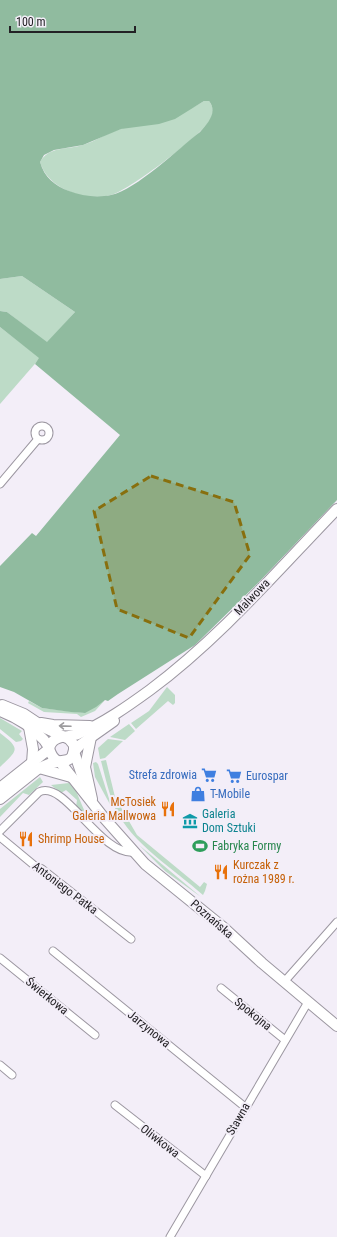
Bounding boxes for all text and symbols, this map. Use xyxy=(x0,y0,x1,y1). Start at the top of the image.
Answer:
scale bar xyxy=(10,8,135,34)
text: 100 m xyxy=(16,15,46,29)
street label: Malwowa xyxy=(231,576,273,618)
one-way arrow xyxy=(59,722,72,730)
supermarket icon: Strefa zdrowia xyxy=(200,766,218,784)
supermarket icon: Eurospar xyxy=(225,767,243,785)
place label: Strefa zdrowia xyxy=(129,768,197,782)
place label: Eurospar xyxy=(246,769,288,783)
shop icon: T-Mobile xyxy=(189,785,207,803)
place label: T-Mobile xyxy=(210,787,250,801)
place label: McTosiek Galeria Mallwowa xyxy=(72,795,157,823)
restaurant icon: McTosiek Galeria Mallwowa xyxy=(159,800,177,818)
place label: Galeria Dom Sztuki xyxy=(202,807,256,835)
museum icon: Galeria Dom Sztuki xyxy=(181,812,199,830)
restaurant icon: Shrimp House xyxy=(17,830,35,848)
place label: Shrimp House xyxy=(38,832,105,846)
sports icon: Fabryka Formy xyxy=(191,837,209,855)
place label: Fabryka Formy xyxy=(212,839,281,853)
place label: Kurczak z rożna 1989 r. xyxy=(233,858,295,886)
street label: Antoniego Patka xyxy=(30,859,101,917)
restaurant icon: Kurczak z rożna 1989 r. xyxy=(212,863,230,881)
street label: Poznańska xyxy=(188,897,236,941)
street label: Świerkowa xyxy=(23,974,72,1018)
street label: Spokojna xyxy=(232,995,275,1033)
street label: Jarzynowa xyxy=(125,1008,173,1051)
street label: Stawna xyxy=(223,1100,253,1138)
street label: Oliwkowa xyxy=(138,1121,182,1161)

